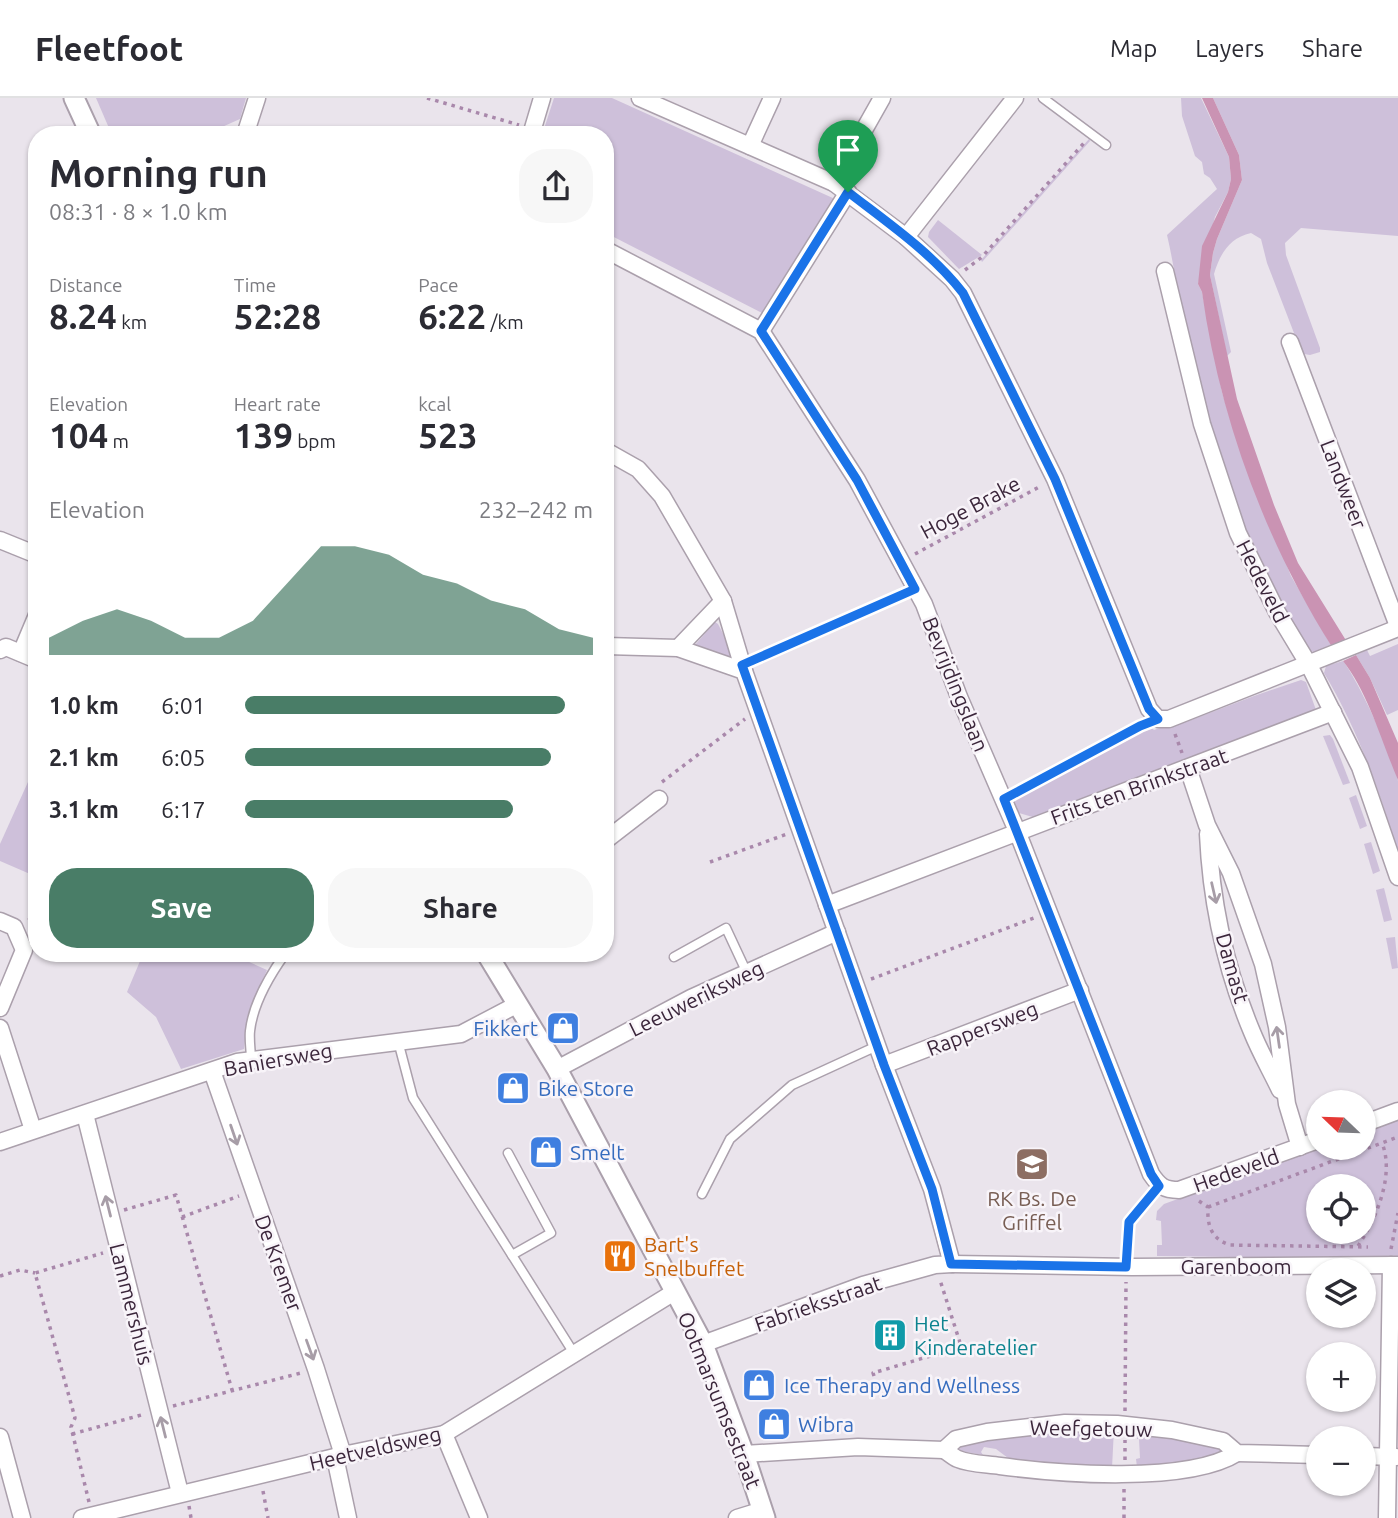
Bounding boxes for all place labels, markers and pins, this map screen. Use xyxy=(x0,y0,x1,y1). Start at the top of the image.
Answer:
pin xyxy=(818,120,878,192)
shop icon: Fikkert xyxy=(544,1009,582,1047)
place label: Fikkert xyxy=(473,1016,538,1040)
shop icon: Bike Store xyxy=(494,1069,532,1107)
place label: Bike Store xyxy=(538,1076,634,1100)
shop icon: Smelt xyxy=(527,1133,565,1171)
place label: Smelt xyxy=(570,1140,624,1164)
school or university icon: RK Bs. De Griffel xyxy=(1013,1145,1051,1183)
place label: RK Bs. De Griffel xyxy=(987,1186,1077,1234)
place label: Bart's Snelbuffet xyxy=(644,1232,744,1280)
restaurant icon: Bart's Snelbuffet xyxy=(601,1237,639,1275)
place label: Het Kinderatelier xyxy=(914,1311,1037,1359)
building icon: Het Kinderatelier xyxy=(871,1316,909,1354)
shop icon: Ice Therapy and Wellness xyxy=(740,1366,778,1404)
place label: Ice Therapy and Wellness xyxy=(784,1373,1020,1397)
shop icon: Wibra xyxy=(755,1405,793,1443)
place label: Wibra xyxy=(798,1412,854,1436)

